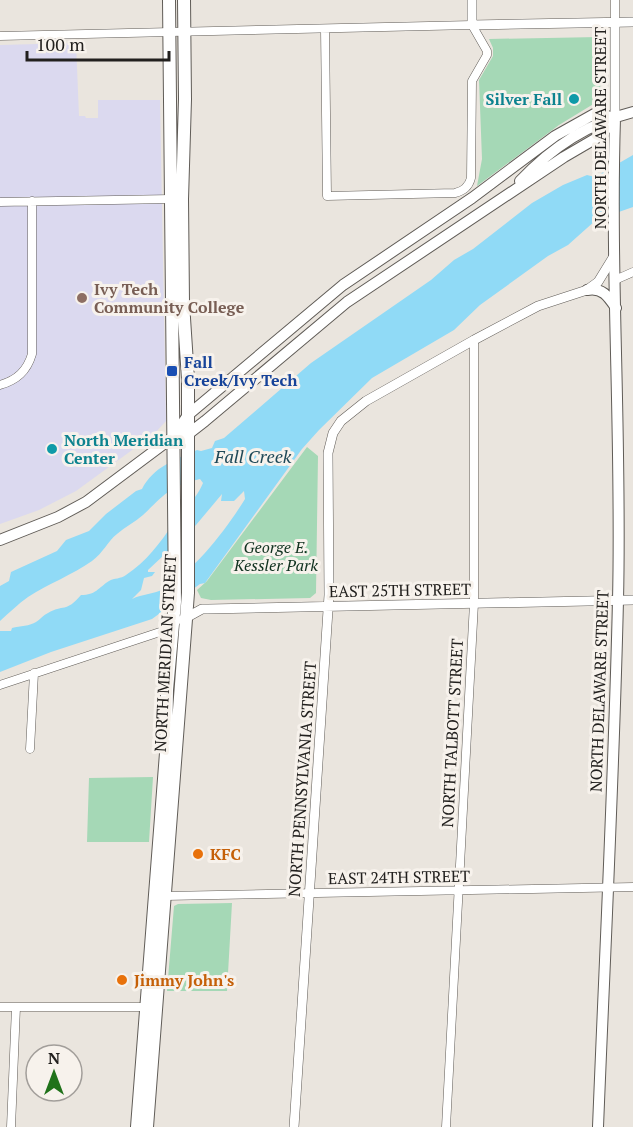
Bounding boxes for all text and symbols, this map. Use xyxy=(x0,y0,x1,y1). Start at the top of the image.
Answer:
scale bar xyxy=(27,24,170,62)
street label: NORTH DELAWARE STREET xyxy=(589,27,611,229)
text: 100 m xyxy=(36,32,85,56)
place label: Silver Fall xyxy=(486,88,562,110)
marker: Silver Fall xyxy=(567,92,581,106)
place label: Ivy Tech Community College xyxy=(94,278,245,318)
marker: Ivy Tech Community College xyxy=(75,291,89,305)
place label: Fall Creek/Ivy Tech xyxy=(184,351,298,391)
marker: Fall Creek/Ivy Tech xyxy=(165,364,179,378)
place label: North Meridian Center xyxy=(64,429,184,469)
marker: North Meridian Center xyxy=(45,442,59,456)
water label: Fall Creek xyxy=(214,444,292,468)
park label: George E. Kessler Park xyxy=(233,536,318,576)
street label: NORTH MERIDIAN STREET xyxy=(149,553,181,752)
street label: EAST 25TH STREET xyxy=(329,578,471,602)
street label: NORTH DELAWARE STREET xyxy=(584,589,614,792)
street label: NORTH TALBOTT STREET xyxy=(436,638,468,828)
street label: NORTH PENNSYLVANIA STREET xyxy=(283,660,321,898)
place label: KFC xyxy=(210,843,241,865)
marker: KFC xyxy=(191,847,205,861)
street label: EAST 24TH STREET xyxy=(328,865,470,889)
place label: Jimmy John's xyxy=(134,969,234,991)
marker: Jimmy John's xyxy=(115,973,129,987)
north arrow xyxy=(24,1043,84,1103)
text: N xyxy=(48,1047,60,1069)

